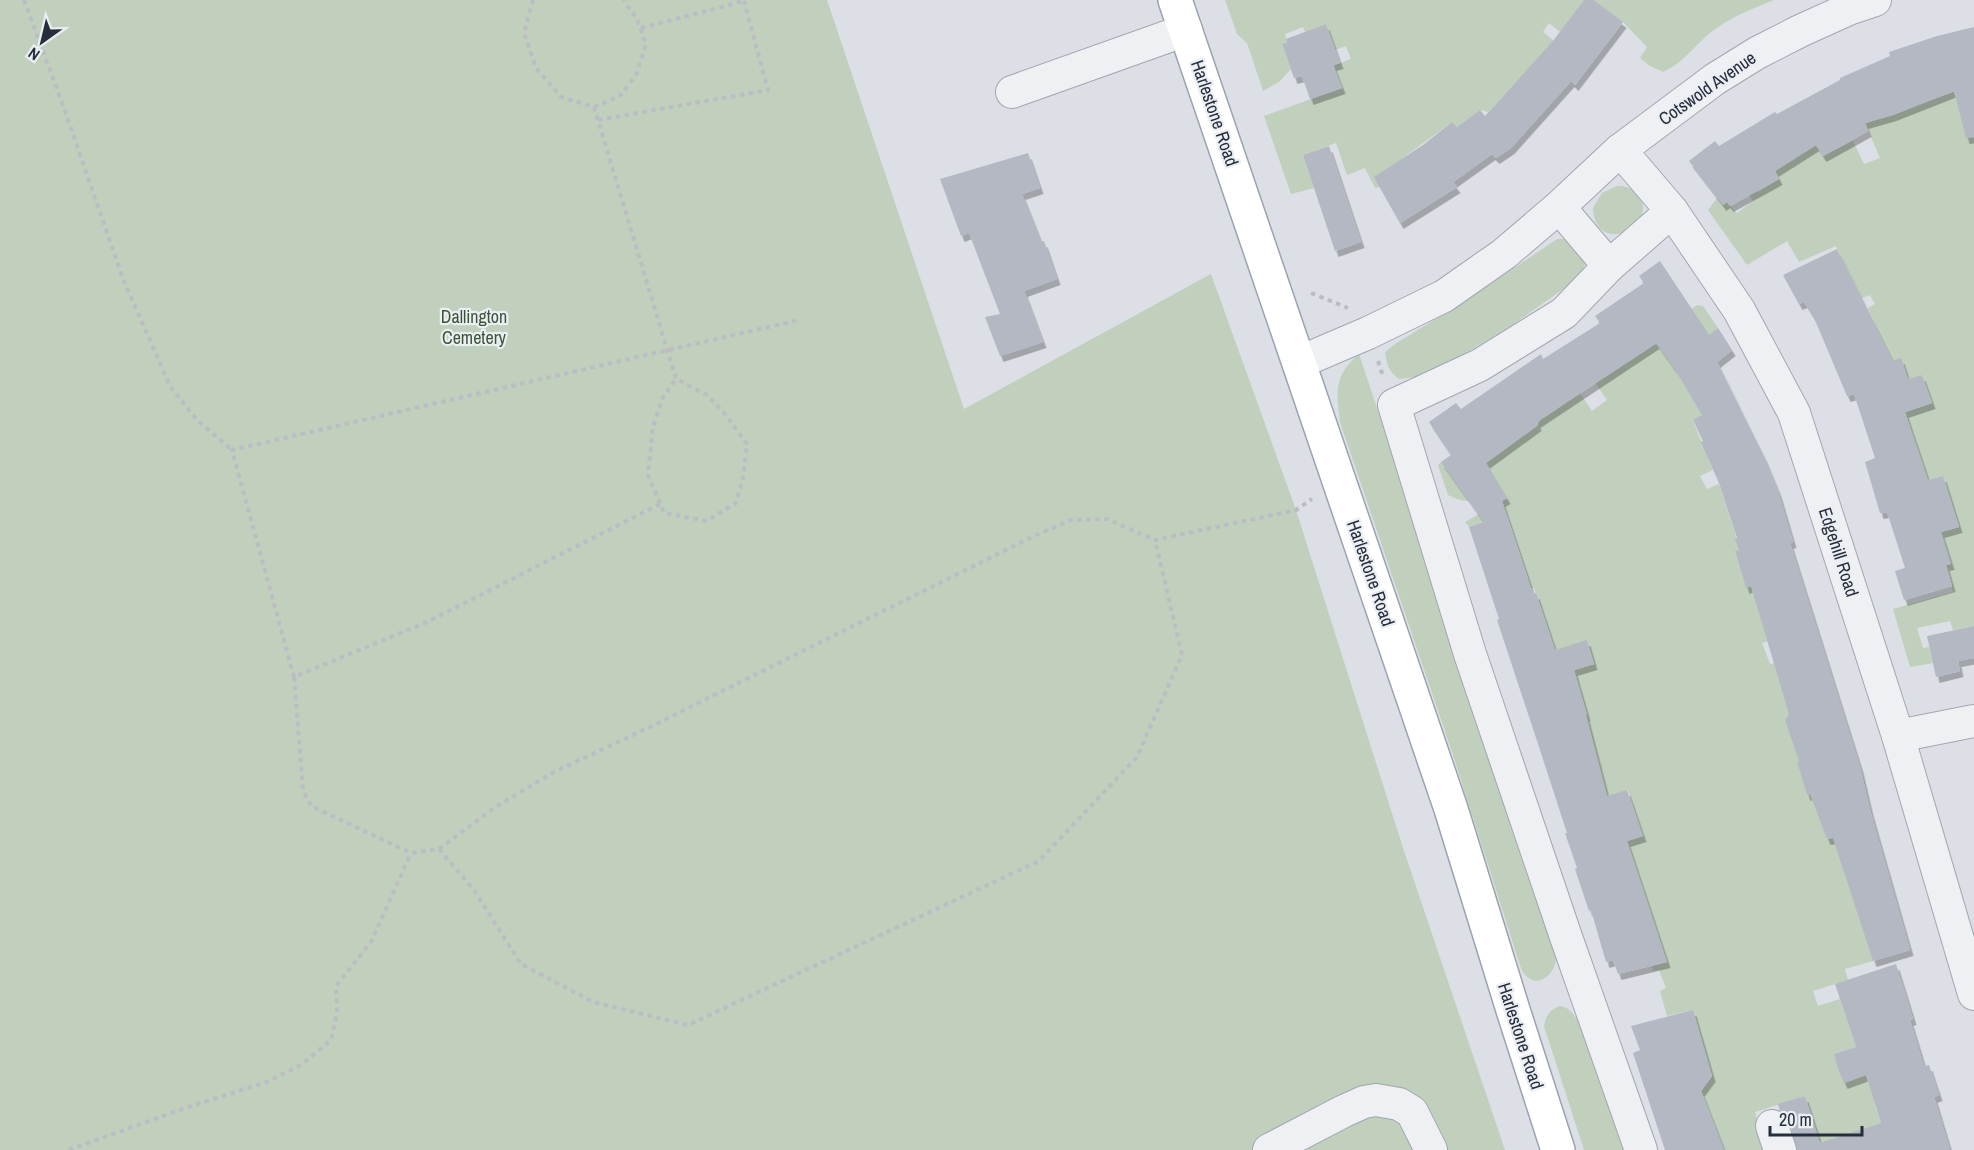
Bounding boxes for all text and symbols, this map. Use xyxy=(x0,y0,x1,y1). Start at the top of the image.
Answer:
north arrow xyxy=(12,12,72,72)
text: N xyxy=(24,43,44,66)
street label: Cotswold Avenue xyxy=(1653,45,1761,131)
street label: Harlestone Road xyxy=(1185,57,1245,169)
park label: Dallington Cemetery xyxy=(441,304,507,350)
street label: Edgehill Road xyxy=(1813,504,1865,600)
street label: Harlestone Road xyxy=(1341,517,1401,629)
street label: Harlestone Road xyxy=(1492,979,1550,1093)
scale bar xyxy=(1770,1099,1862,1137)
text: 20 m xyxy=(1779,1107,1812,1132)

